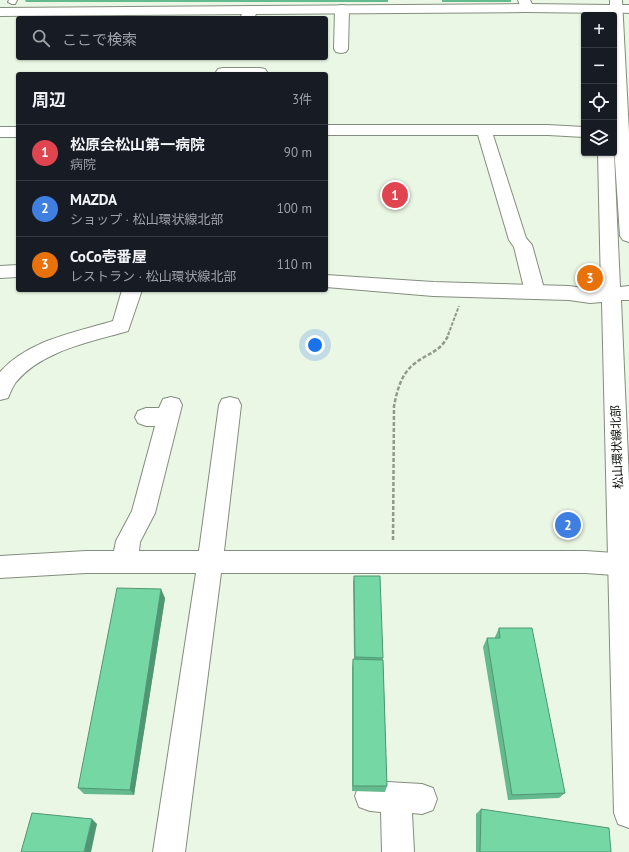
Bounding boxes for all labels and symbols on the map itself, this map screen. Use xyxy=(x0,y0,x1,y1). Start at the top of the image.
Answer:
pin: 1 xyxy=(382,180,408,210)
pin: 3 xyxy=(577,263,603,293)
your location xyxy=(305,335,325,355)
street label: 松山環状線北部 xyxy=(608,405,625,489)
pin: 2 xyxy=(555,510,581,540)

